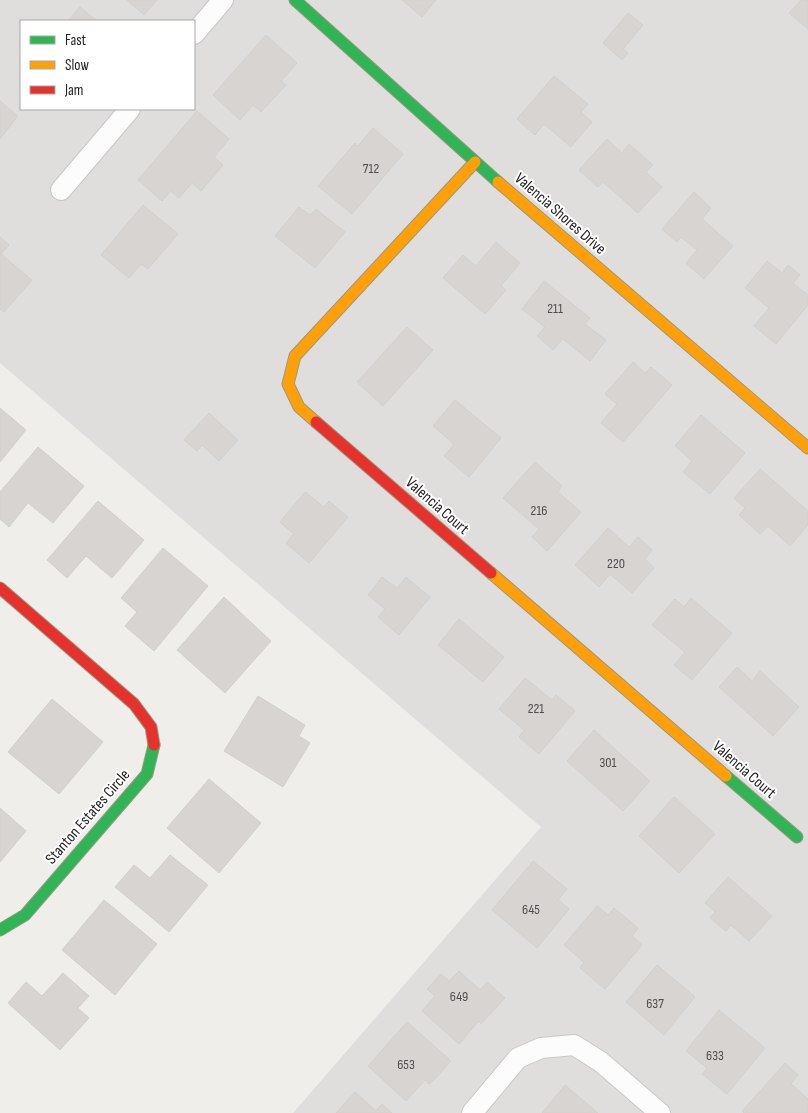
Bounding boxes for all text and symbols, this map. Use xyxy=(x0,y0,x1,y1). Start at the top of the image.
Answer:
legend xyxy=(20,20,195,110)
text: Fast xyxy=(65,31,87,50)
text: Slow xyxy=(65,56,89,75)
text: Jam xyxy=(64,81,83,100)
house number: 712 xyxy=(363,160,379,177)
street label: Valencia Shores Drive xyxy=(511,169,609,259)
house number: 211 xyxy=(547,300,563,317)
street label: Valencia Court xyxy=(401,473,473,539)
house number: 216 xyxy=(531,502,547,519)
house number: 220 xyxy=(607,555,625,572)
house number: 221 xyxy=(528,700,544,717)
street label: Valencia Court xyxy=(708,737,780,803)
house number: 301 xyxy=(599,754,617,771)
street label: Stanton Estates Circle xyxy=(42,766,134,868)
house number: 645 xyxy=(522,901,540,918)
house number: 649 xyxy=(450,988,468,1005)
house number: 637 xyxy=(646,995,664,1012)
house number: 633 xyxy=(706,1047,724,1064)
house number: 653 xyxy=(397,1056,415,1073)

